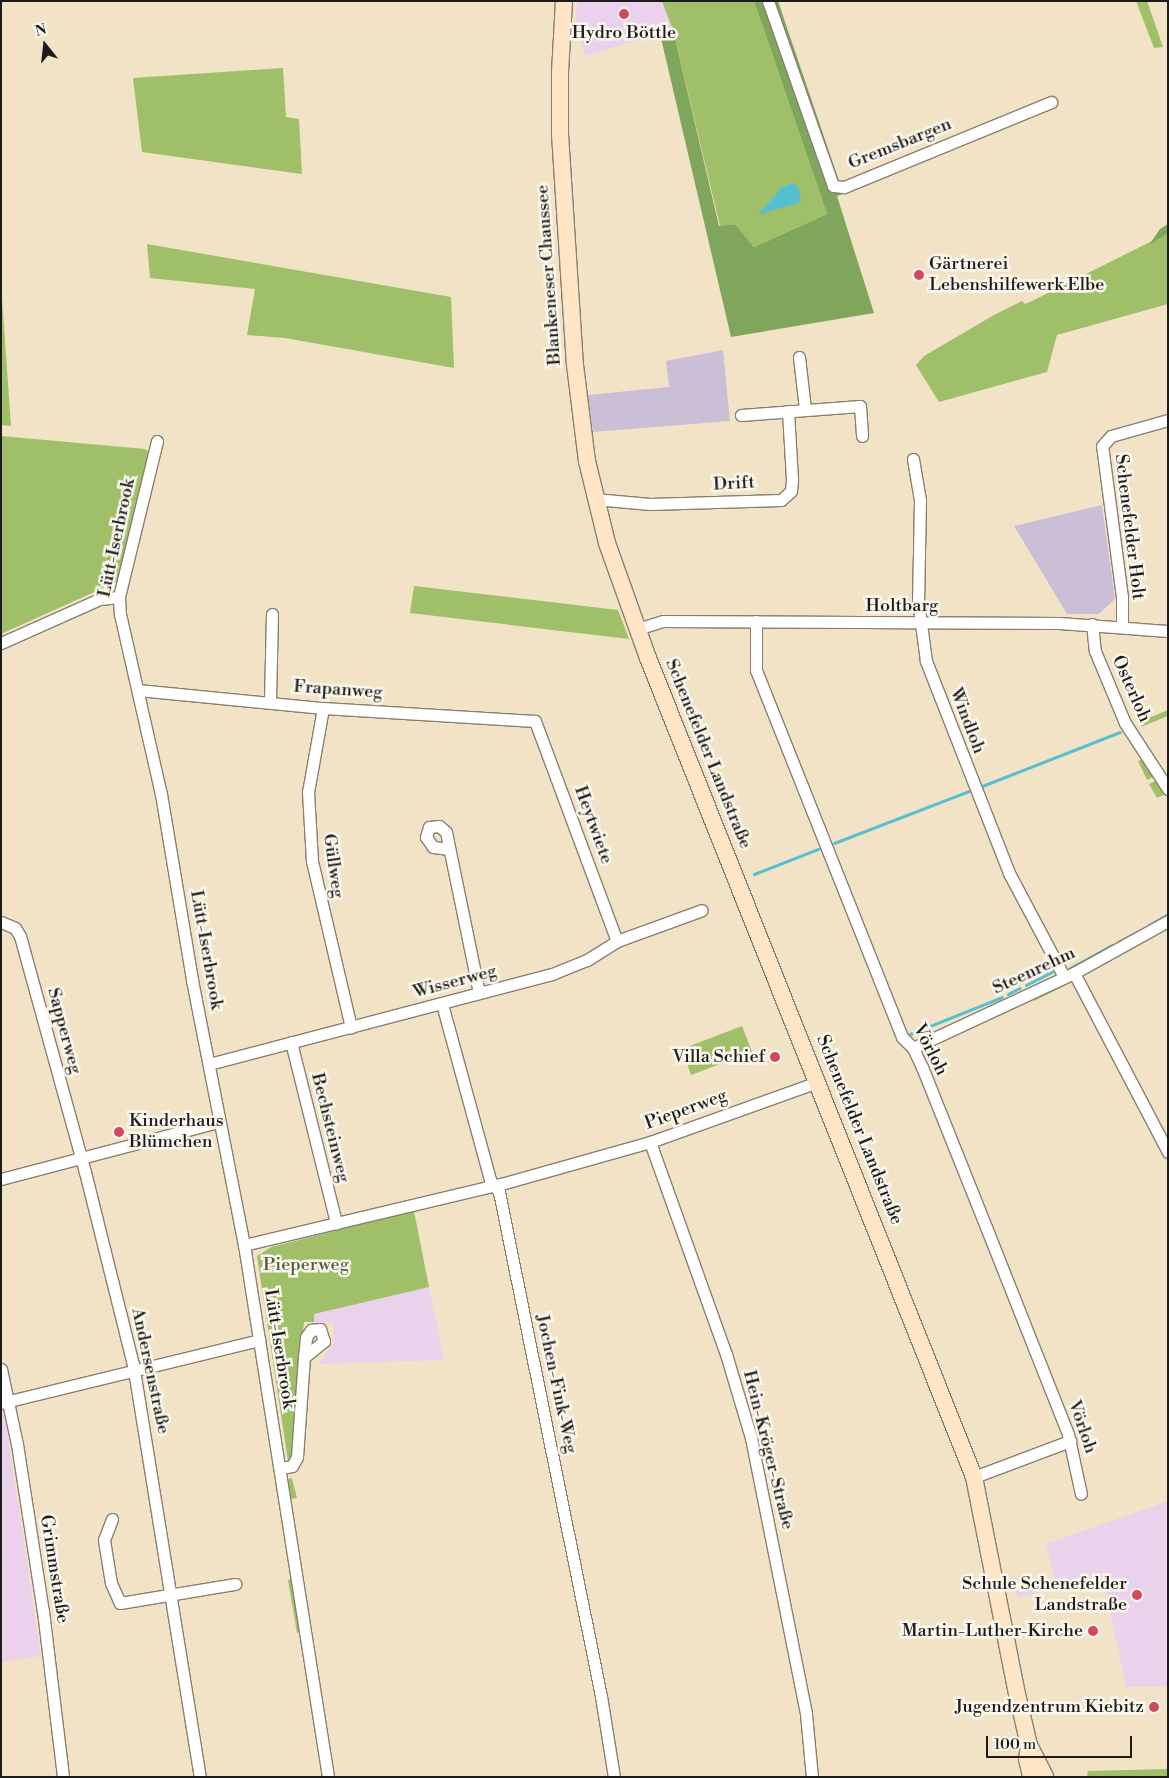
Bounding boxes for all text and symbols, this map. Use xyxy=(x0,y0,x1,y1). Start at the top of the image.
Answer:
marker: Hydro Böttle xyxy=(618,8,630,20)
north arrow xyxy=(20,20,70,70)
text: N xyxy=(33,20,49,41)
place label: Hydro Böttle xyxy=(572,22,676,44)
street label: Gremsbargen xyxy=(845,113,955,175)
street label: Blankeneser Chaussee xyxy=(532,184,566,366)
place label: Gärtnerei Lebenshilfewerk Elbe xyxy=(929,254,1104,296)
marker: Gärtnerei Lebenshilfewerk Elbe xyxy=(913,269,925,281)
street label: Schenefelder Holt xyxy=(1109,453,1149,601)
street label: Drift xyxy=(713,472,755,496)
street label: Lütt-Iserbrook xyxy=(94,477,140,599)
street label: Holtbarg xyxy=(866,595,938,617)
street label: Osterloh xyxy=(1107,652,1155,726)
street label: Schenefelder Landstraße xyxy=(660,656,756,852)
street label: Frapanweg xyxy=(293,676,383,704)
street label: Windloh xyxy=(945,685,989,757)
street label: Heytwiete xyxy=(569,783,617,867)
street label: Güllweg xyxy=(318,832,348,900)
street label: Lütt-Iserbrook xyxy=(185,889,227,1011)
street label: Steenrehm xyxy=(989,942,1079,1000)
street label: Wisserweg xyxy=(411,960,499,1004)
street label: Sapperweg xyxy=(42,985,86,1077)
street label: Vörloh xyxy=(908,1021,952,1079)
street label: Schenefelder Landstraße xyxy=(811,1032,907,1228)
place label: Villa Schief xyxy=(672,1046,765,1068)
marker: Villa Schief xyxy=(769,1051,781,1063)
street label: Bechsteinweg xyxy=(306,1071,354,1185)
street label: Pieperweg xyxy=(642,1085,730,1135)
place label: Kinderhaus Blümchen xyxy=(129,1111,224,1154)
marker: Kinderhaus Blümchen xyxy=(113,1126,125,1138)
park label: Pieperweg xyxy=(263,1254,349,1276)
street label: Lütt-Iserbrook xyxy=(259,1288,299,1410)
street label: Andersenstraße xyxy=(126,1306,174,1436)
street label: Jochen-Fink-Weg xyxy=(531,1313,581,1455)
street label: Hein-Kröger-Straße xyxy=(738,1368,798,1532)
street label: Vörloh xyxy=(1063,1397,1101,1457)
street label: Grimmstraße xyxy=(35,1513,73,1625)
place label: Schule Schenefelder Landstraße xyxy=(962,1574,1127,1616)
marker: Schule Schenefelder Landstraße xyxy=(1131,1589,1143,1601)
place label: Martin-Luther-Kirche xyxy=(902,1620,1083,1642)
marker: Martin-Luther-Kirche xyxy=(1087,1625,1099,1637)
place label: Jugendzentrum Kiebitz xyxy=(955,1696,1144,1718)
marker: Jugendzentrum Kiebitz xyxy=(1148,1701,1160,1713)
scale bar xyxy=(989,1726,1135,1758)
text: 100 m xyxy=(994,1735,1036,1754)

